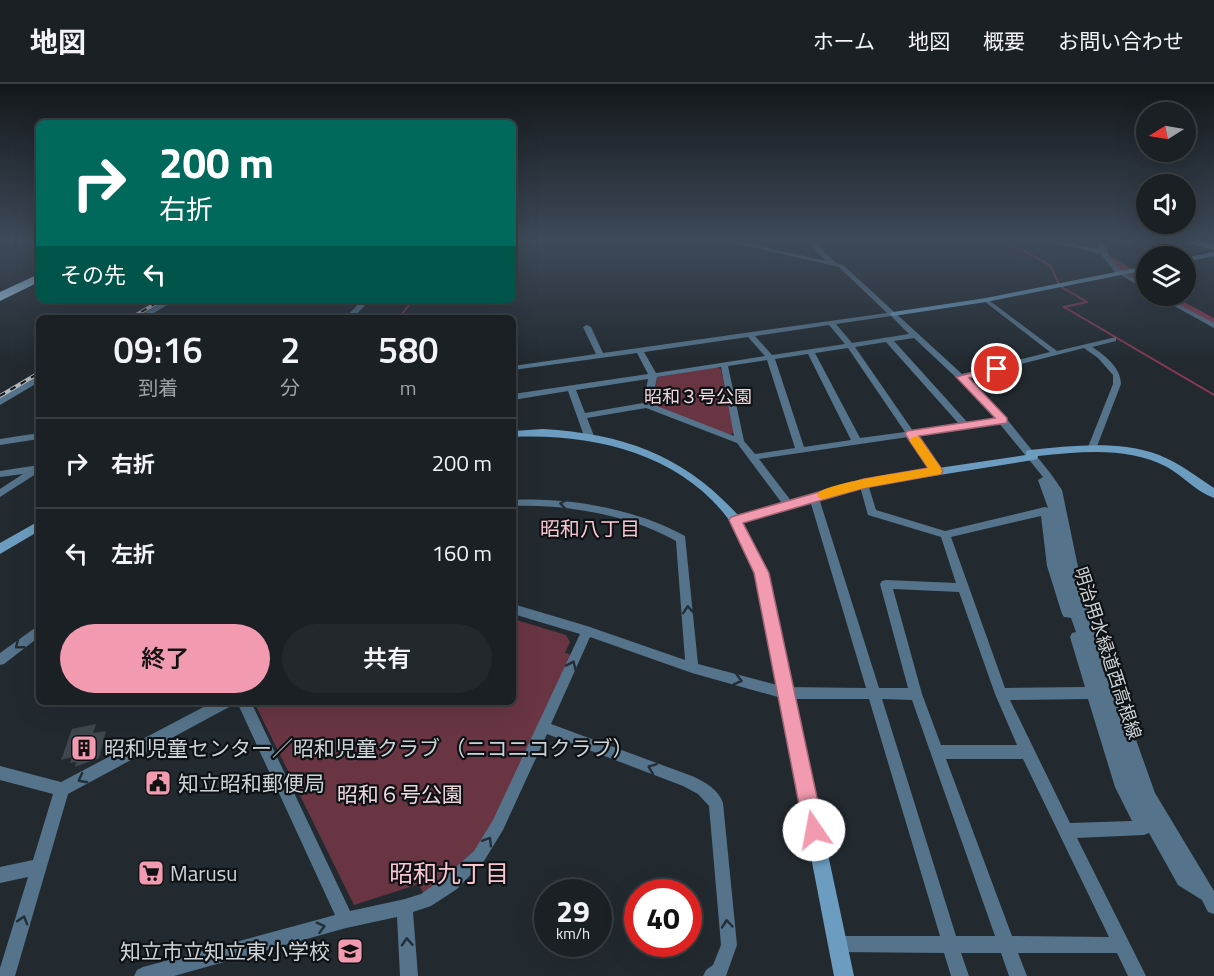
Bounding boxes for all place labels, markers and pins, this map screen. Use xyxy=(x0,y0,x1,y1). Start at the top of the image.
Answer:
pin xyxy=(971,343,1022,394)
place label: 昭和児童センター／昭和児童クラブ （ニコニコクラブ） xyxy=(104,732,634,764)
building icon: 昭和児童センター／昭和児童クラブ （ニコニコクラブ） xyxy=(69,733,99,763)
place label: 知立昭和郵便局 xyxy=(178,767,325,799)
public building icon: 知立昭和郵便局 xyxy=(143,768,173,798)
place label: Marusu xyxy=(170,857,238,889)
supermarket icon: Marusu xyxy=(136,858,166,888)
place label: 知立市立知立東小学校 xyxy=(120,935,330,967)
school or university icon: 知立市立知立東小学校 xyxy=(335,936,365,966)

